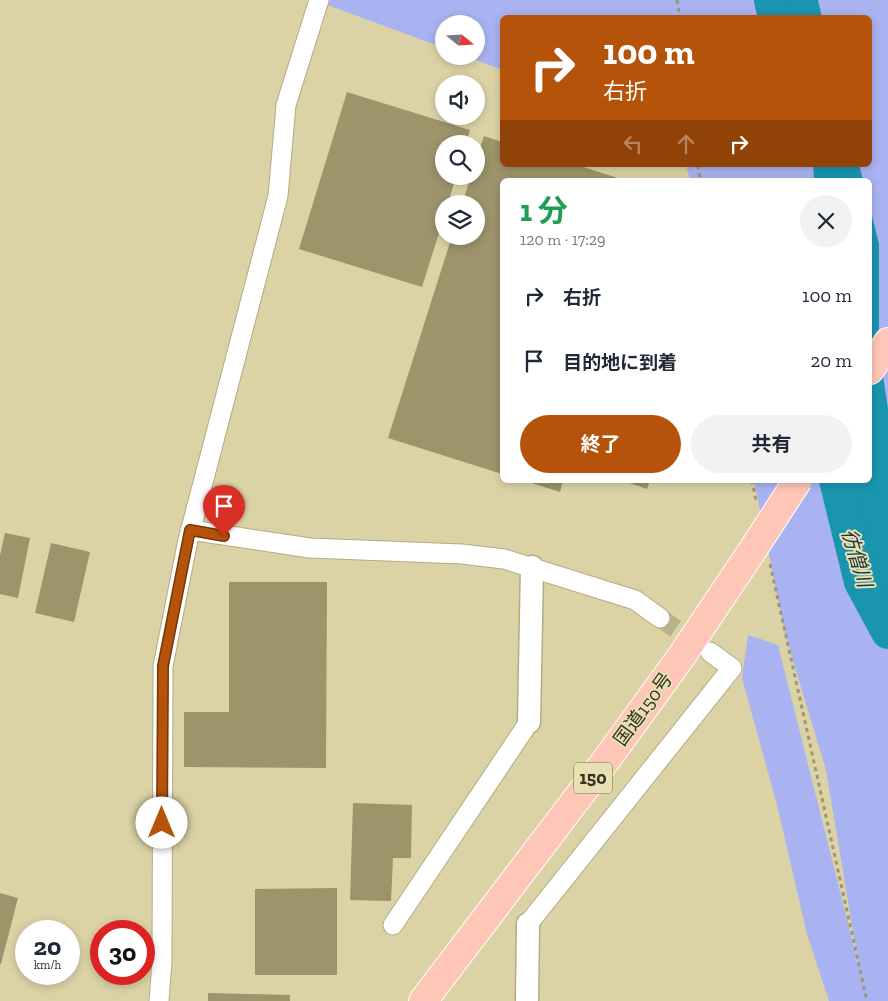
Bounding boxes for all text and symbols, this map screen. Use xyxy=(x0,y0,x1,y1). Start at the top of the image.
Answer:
north arrow xyxy=(435,15,485,65)
map controls xyxy=(435,15,485,245)
text: 100 m xyxy=(603,31,695,73)
icon: right xyxy=(520,35,585,100)
button: sound xyxy=(435,75,485,125)
text: 右折 xyxy=(603,78,647,105)
icon: left xyxy=(619,130,647,158)
icon: ahead xyxy=(672,130,700,158)
icon: right xyxy=(725,130,753,158)
button: search xyxy=(435,135,485,185)
text: 1 分 xyxy=(520,193,568,229)
button: layers xyxy=(435,195,485,245)
button: close xyxy=(800,195,852,247)
text: 120 m · 17:29 xyxy=(520,230,606,249)
icon: right xyxy=(520,282,548,310)
text: 100 m xyxy=(802,284,852,307)
text: 右折 xyxy=(563,286,601,309)
icon: arrive xyxy=(520,347,548,375)
text: 20 m xyxy=(811,349,852,372)
text: 目的地に到着 xyxy=(563,351,677,374)
button: 終了 xyxy=(520,415,681,473)
button: 共有 xyxy=(691,415,852,473)
pin xyxy=(203,485,245,536)
icon: arrive xyxy=(210,492,238,520)
water label: 彷僧川 xyxy=(837,526,878,592)
street label: 国道150号 xyxy=(609,668,677,750)
road number: 150 xyxy=(574,762,612,794)
position arrow xyxy=(135,796,187,848)
speed limit sign: 30 xyxy=(90,920,155,985)
text: 20 xyxy=(34,931,61,961)
text: km/h xyxy=(34,958,61,972)

